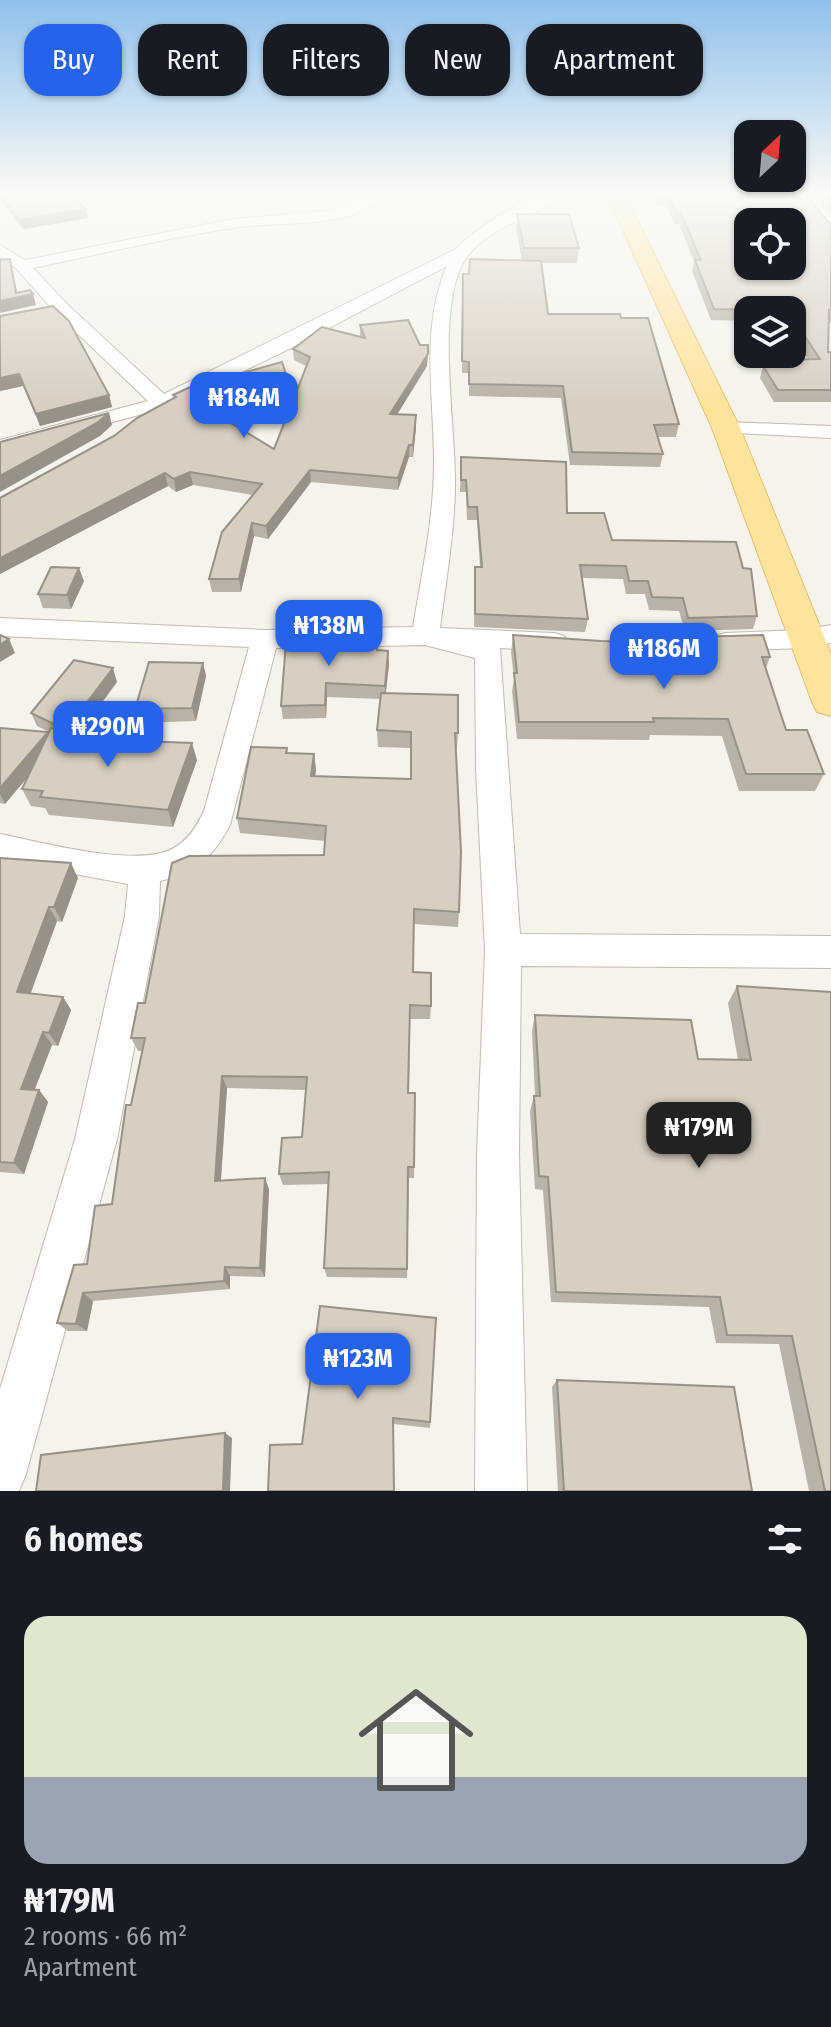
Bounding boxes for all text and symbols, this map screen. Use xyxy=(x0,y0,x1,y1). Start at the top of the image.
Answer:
chip: Buy xyxy=(24,24,122,96)
chip: Rent xyxy=(138,24,247,96)
chip: Filters xyxy=(263,24,389,96)
chip: New xyxy=(405,24,510,96)
chip: Apartment xyxy=(526,24,703,96)
north arrow xyxy=(734,120,806,192)
map controls xyxy=(734,120,806,368)
button: locate xyxy=(734,208,806,280)
button: layers xyxy=(734,296,806,368)
pin: ₦184M xyxy=(188,372,300,440)
text: ₦184M xyxy=(208,382,280,413)
pin: ₦138M xyxy=(273,600,385,668)
text: ₦138M xyxy=(293,610,365,641)
pin: ₦186M xyxy=(608,623,720,691)
text: ₦186M xyxy=(628,633,700,664)
pin: ₦290M xyxy=(52,701,164,769)
text: ₦290M xyxy=(71,711,145,742)
pin: ₦179M xyxy=(643,1102,755,1170)
text: ₦179M xyxy=(664,1112,734,1143)
pin: ₦123M xyxy=(302,1333,414,1401)
text: ₦123M xyxy=(323,1343,393,1374)
icon: filters xyxy=(763,1517,807,1561)
text: 6 homes xyxy=(24,1519,143,1560)
icon: home xyxy=(344,1668,488,1812)
text: ₦179M xyxy=(24,1880,115,1921)
text: 2 rooms · 66 m² xyxy=(24,1921,187,1952)
text: Apartment xyxy=(24,1952,137,1983)

